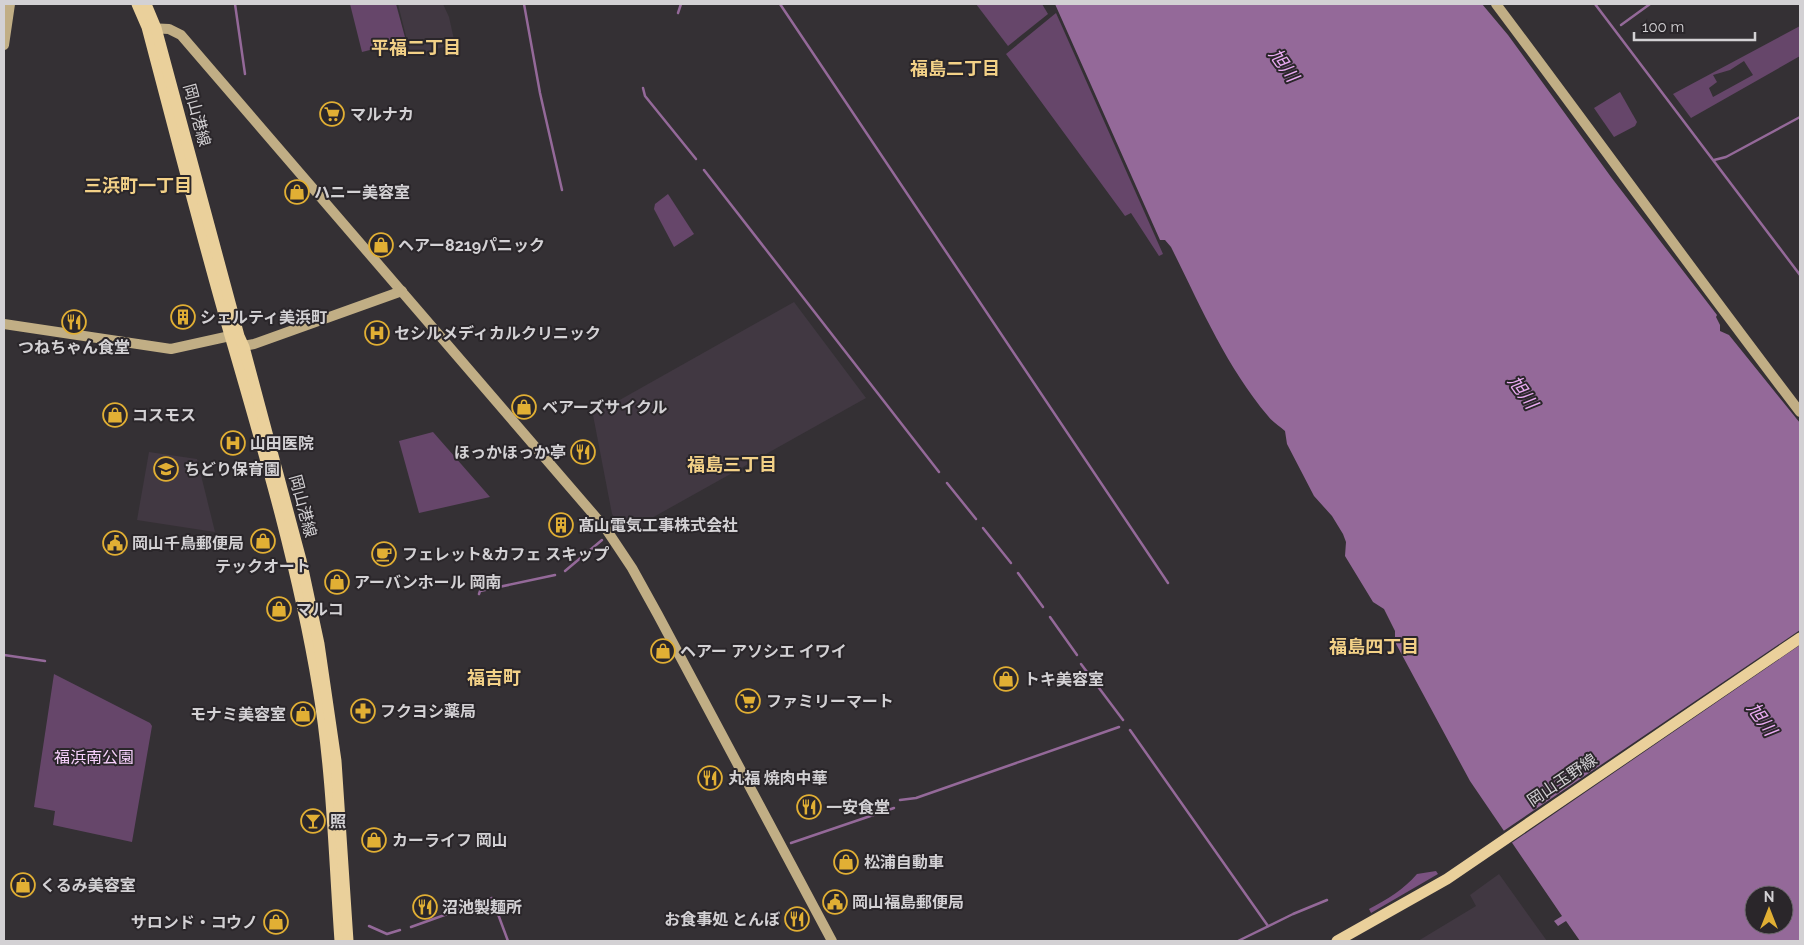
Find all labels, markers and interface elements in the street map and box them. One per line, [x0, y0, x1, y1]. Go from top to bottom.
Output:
scale bar [1634, 10, 1755, 42]
text: 100 m [1642, 18, 1684, 36]
district label: 平福二丁目 [371, 37, 461, 58]
water label: 旭川 [1265, 44, 1304, 87]
district label: 福島二丁目 [910, 58, 1000, 79]
street label: 岡山港線 [180, 82, 214, 148]
supermarket icon: マルナカ [319, 101, 345, 127]
place label: マルナカ [350, 105, 414, 124]
district label: 三浜町一丁目 [84, 175, 192, 196]
shop icon: ハニー美容室 [284, 179, 310, 205]
place label: ハニー美容室 [314, 183, 410, 202]
shop icon: ヘアー8219パニック [368, 232, 394, 258]
place label: ヘアー8219パニック [398, 236, 545, 255]
building icon: シェルティ美浜町 [170, 304, 196, 330]
place label: シェルティ美浜町 [200, 308, 327, 327]
restaurant icon: つねちゃん食堂 [61, 309, 87, 335]
hospital icon: セシルメディカルクリニック [364, 320, 390, 346]
place label: セシルメディカルクリニック [394, 324, 601, 343]
place label: つねちゃん食堂 [18, 338, 130, 357]
water label: 旭川 [1504, 371, 1543, 414]
shop icon: ベアーズサイクル [511, 394, 537, 420]
place label: ベアーズサイクル [542, 398, 667, 417]
shop icon: コスモス [102, 402, 128, 428]
place label: コスモス [132, 406, 196, 425]
hospital icon: 山田医院 [220, 430, 246, 456]
place label: 山田医院 [250, 434, 314, 453]
restaurant icon: ほっかほっか亭 [570, 439, 596, 465]
place label: ほっかほっか亭 [454, 443, 566, 462]
district label: 福島三丁目 [687, 454, 777, 475]
school or university icon: ちどり保育園 [153, 456, 179, 482]
place label: ちどり保育園 [184, 460, 280, 479]
street label: 岡山港線 [286, 473, 320, 539]
building icon: 髙山電気工事株式会社 [548, 512, 574, 538]
place label: 髙山電気工事株式会社 [578, 516, 738, 535]
shop icon: テックオート [250, 528, 276, 554]
public building icon: 岡山千鳥郵便局 [102, 530, 128, 556]
place label: 岡山千鳥郵便局 [132, 534, 244, 553]
cafe icon: フェレット&カフェ スキップ [371, 541, 397, 567]
place label: フェレット&カフェ スキップ [402, 545, 609, 564]
place label: テックオート [215, 557, 311, 576]
shop icon: アーバンホール 岡南 [324, 569, 350, 595]
place label: アーバンホール 岡南 [354, 573, 502, 592]
shop icon: マルコ [266, 596, 292, 622]
place label: マルコ [296, 600, 344, 619]
district label: 福島四丁目 [1329, 636, 1419, 657]
shop icon: ヘアー アソシエ イワイ [650, 638, 676, 664]
place label: ヘアー アソシエ イワイ [680, 642, 847, 661]
shop icon: トキ美容室 [993, 666, 1019, 692]
district label: 福吉町 [467, 667, 521, 688]
place label: トキ美容室 [1024, 670, 1104, 689]
supermarket icon: ファミリーマート [735, 688, 761, 714]
place label: ファミリーマート [766, 692, 894, 711]
pharmacy icon: フクヨシ薬局 [350, 698, 376, 724]
water label: 旭川 [1743, 698, 1782, 741]
shop icon: モナミ美容室 [290, 701, 316, 727]
place label: フクヨシ薬局 [380, 702, 476, 721]
place label: モナミ美容室 [190, 705, 286, 724]
park label: 福浜南公園 [54, 748, 134, 767]
street label: 岡山玉野線 [1524, 750, 1600, 810]
restaurant icon: 丸福 焼肉中華 [697, 765, 723, 791]
place label: 丸福 焼肉中華 [728, 769, 828, 788]
restaurant icon: 一安食堂 [796, 794, 822, 820]
place label: 一安食堂 [826, 798, 890, 817]
bar icon: 照 [300, 808, 326, 834]
place label: 照 [330, 812, 346, 831]
shop icon: カーライフ 岡山 [361, 827, 387, 853]
place label: カーライフ 岡山 [392, 831, 508, 850]
shop icon: 松浦自動車 [833, 849, 859, 875]
place label: 松浦自動車 [864, 853, 944, 872]
shop icon: くるみ美容室 [10, 872, 36, 898]
place label: くるみ美容室 [40, 876, 136, 895]
north arrow [1744, 885, 1794, 935]
public building icon: 岡山福島郵便局 [822, 889, 848, 915]
text: N [1764, 889, 1774, 905]
place label: 岡山福島郵便局 [852, 893, 964, 912]
restaurant icon: 沼池製麺所 [412, 894, 438, 920]
place label: 沼池製麺所 [442, 898, 522, 917]
restaurant icon: お食事処 とんぼ [784, 906, 810, 932]
shop icon: サロンド・コウノ [263, 909, 289, 935]
place label: お食事処 とんぼ [664, 910, 780, 929]
place label: サロンド・コウノ [131, 913, 258, 932]

